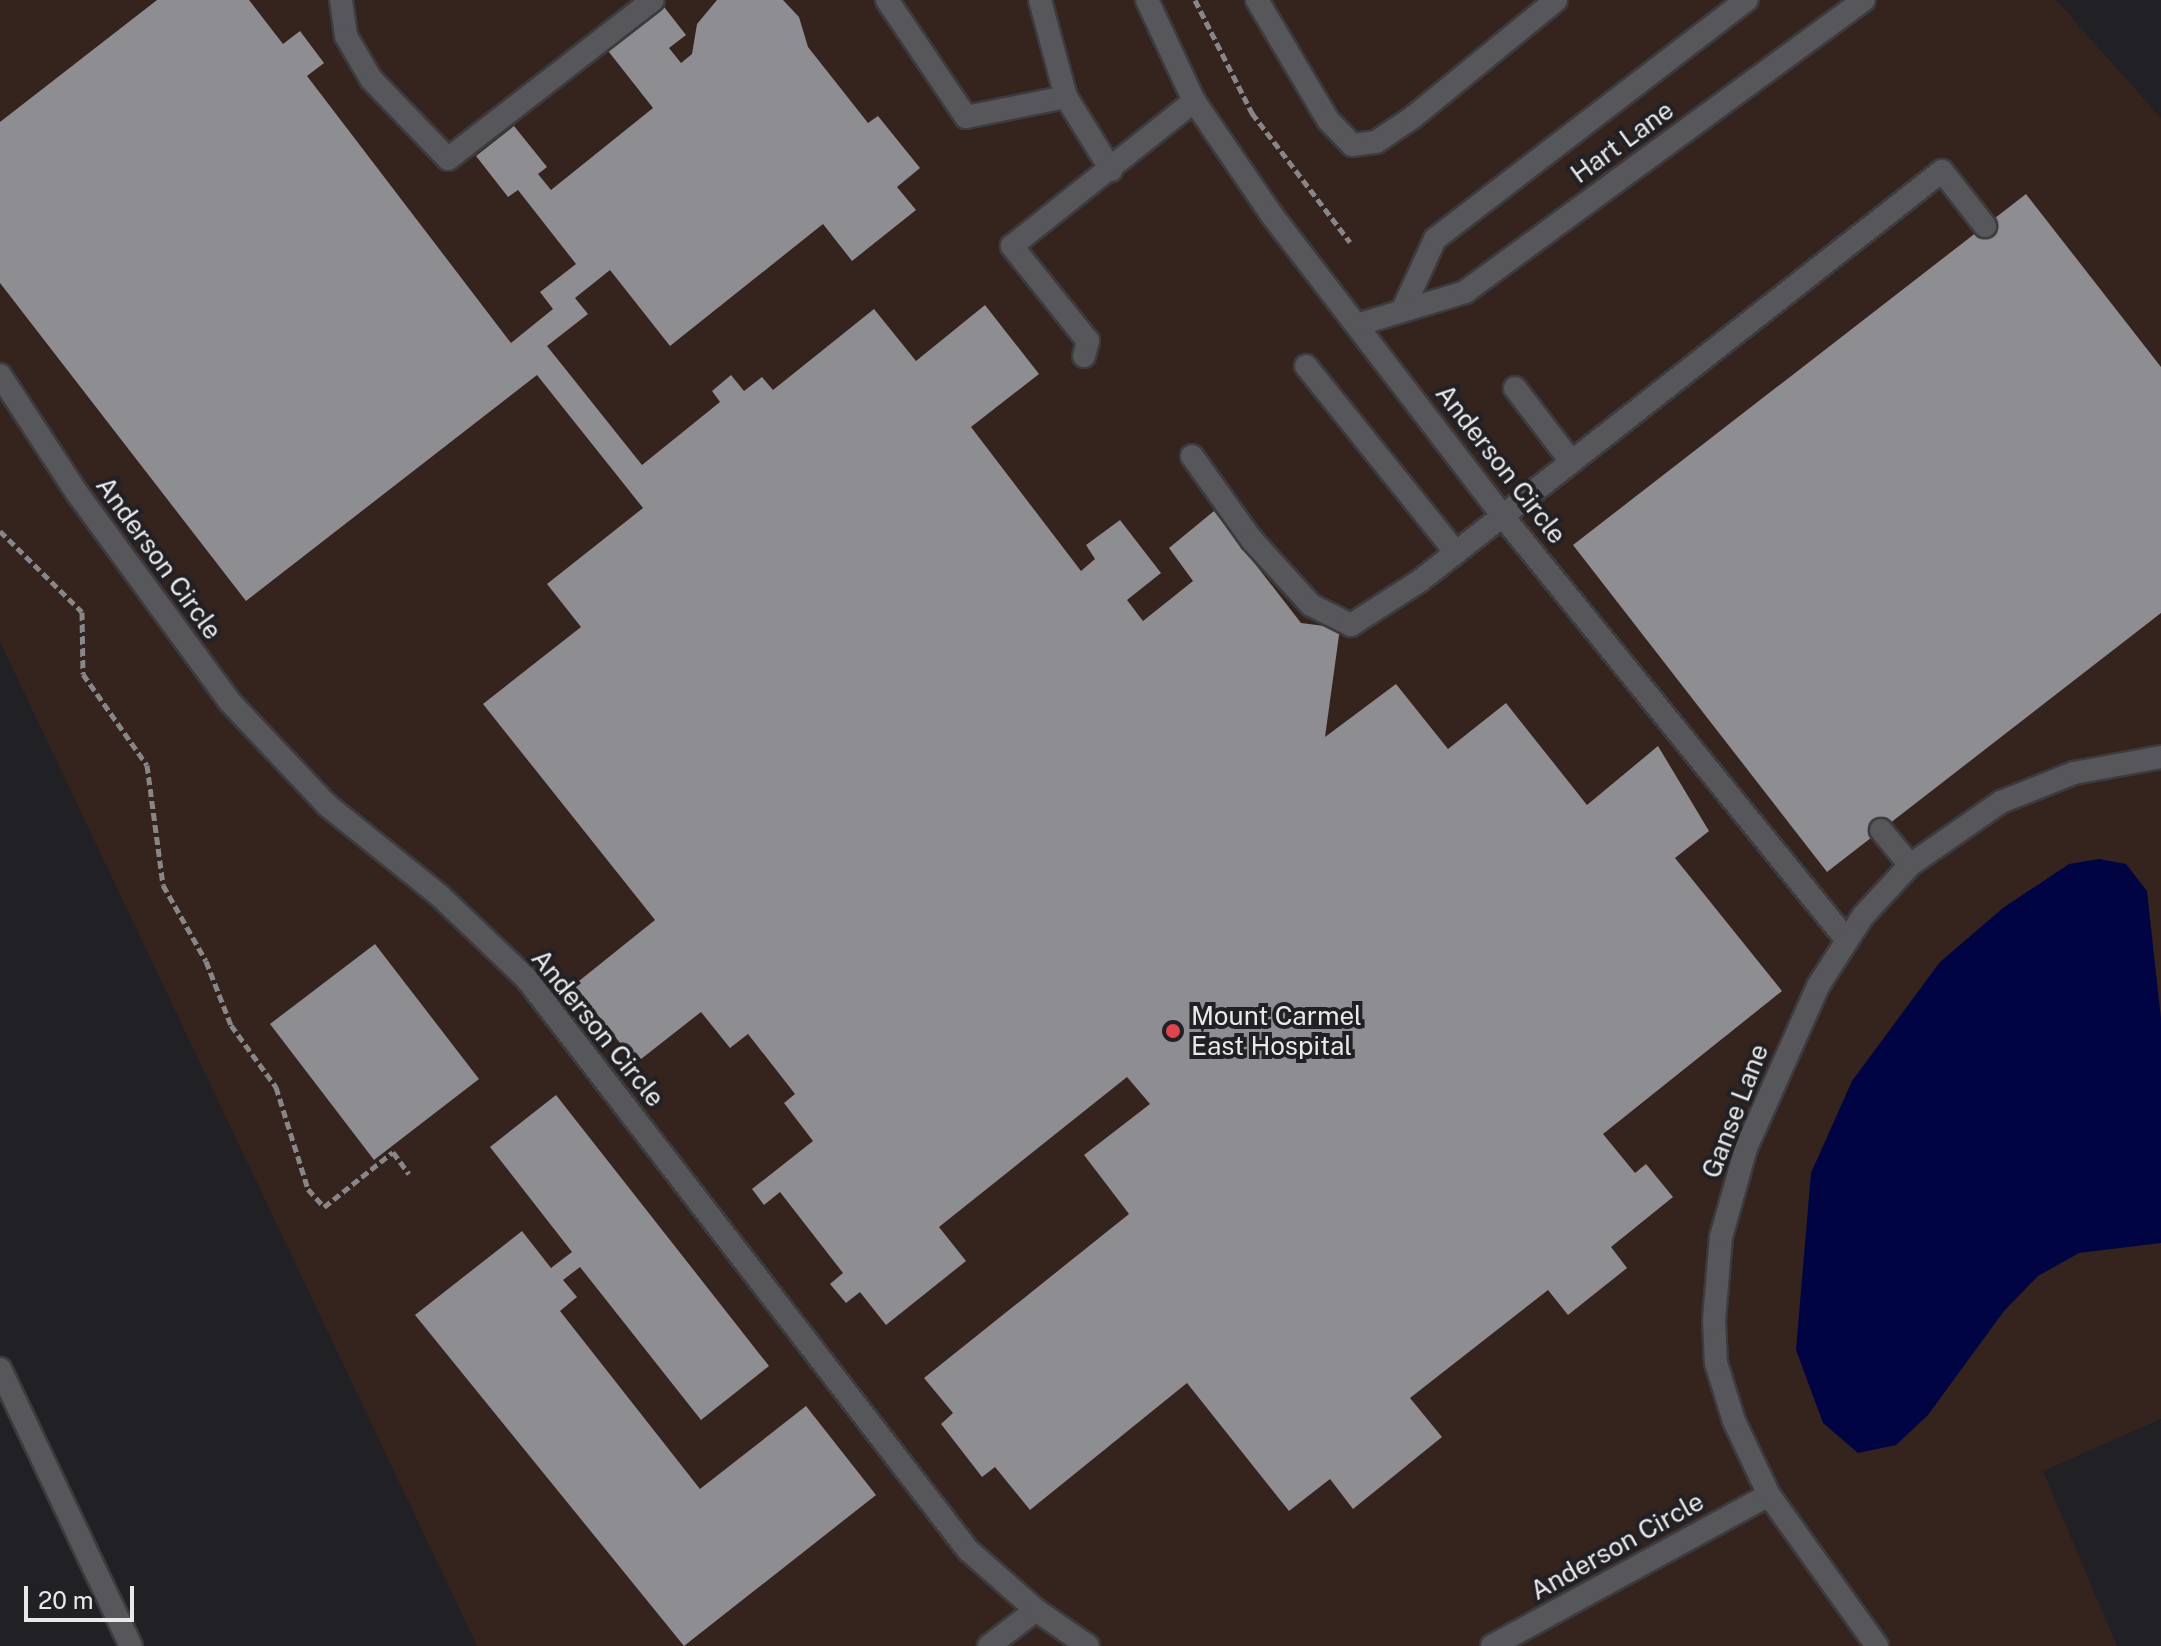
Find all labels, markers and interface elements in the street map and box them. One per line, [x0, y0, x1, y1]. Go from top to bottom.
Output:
street label: Hart Lane [1565, 94, 1679, 190]
street label: Anderson Circle [1429, 378, 1573, 550]
street label: Anderson Circle [90, 471, 228, 645]
street label: Anderson Circle [525, 943, 671, 1113]
place label: Mount Carmel East Hospital [1191, 1000, 1362, 1062]
marker: Mount Carmel East Hospital [1162, 1020, 1184, 1042]
street label: Ganse Lane [1695, 1039, 1775, 1183]
street label: Anderson Circle [1525, 1485, 1709, 1607]
scale bar [28, 1570, 138, 1620]
text: 20 m [38, 1586, 94, 1614]

